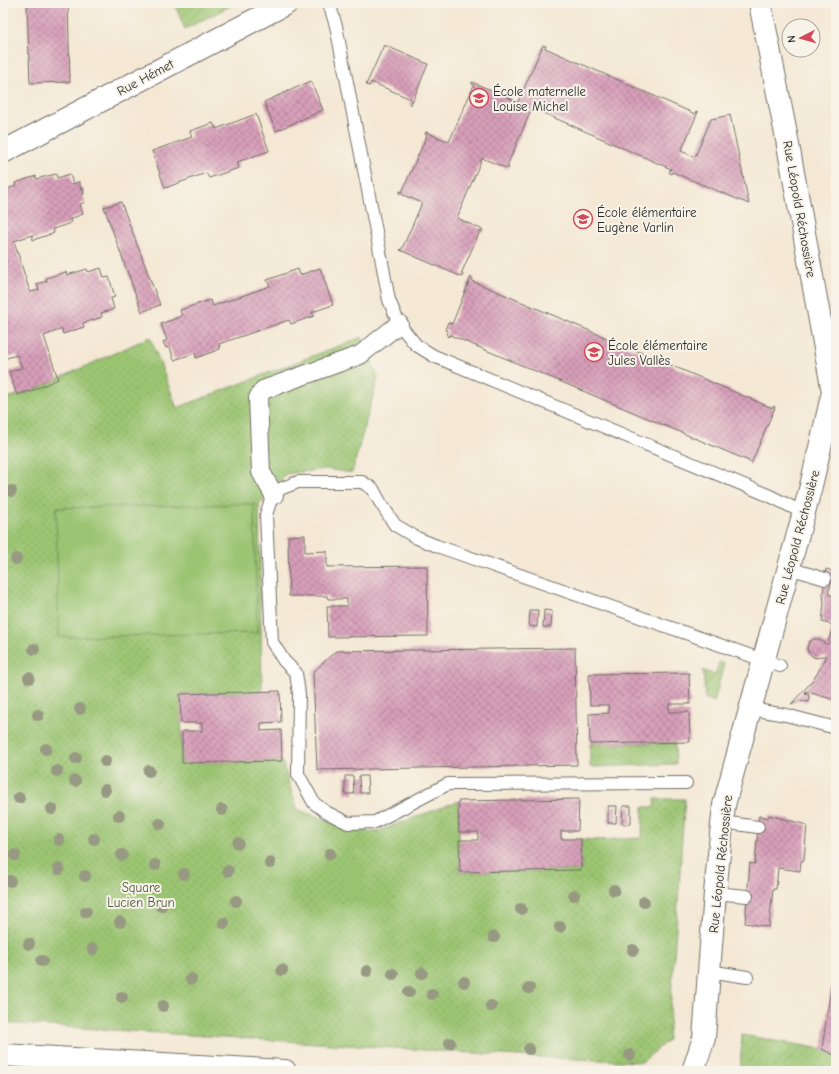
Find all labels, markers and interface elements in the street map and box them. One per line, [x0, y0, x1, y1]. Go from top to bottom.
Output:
north arrow [781, 18, 821, 58]
text: N [785, 35, 798, 43]
street label: Rue Hémet [114, 56, 177, 99]
place label: École maternelle Louise Michel [493, 83, 587, 114]
school or university icon: École maternelle Louise Michel [468, 87, 490, 109]
street label: Rue Léopold Réchossière [780, 140, 819, 279]
place label: École élémentaire Eugène Varlin [597, 204, 697, 235]
school or university icon: École élémentaire Eugène Varlin [572, 208, 594, 230]
place label: École élémentaire Jules Vallès [608, 337, 708, 368]
school or university icon: École élémentaire Jules Vallès [583, 341, 605, 363]
street label: Rue Léopold Réchossière [772, 468, 823, 606]
street label: Rue Léopold Réchossière [706, 794, 735, 934]
park label: Square Lucien Brun [107, 880, 175, 910]

